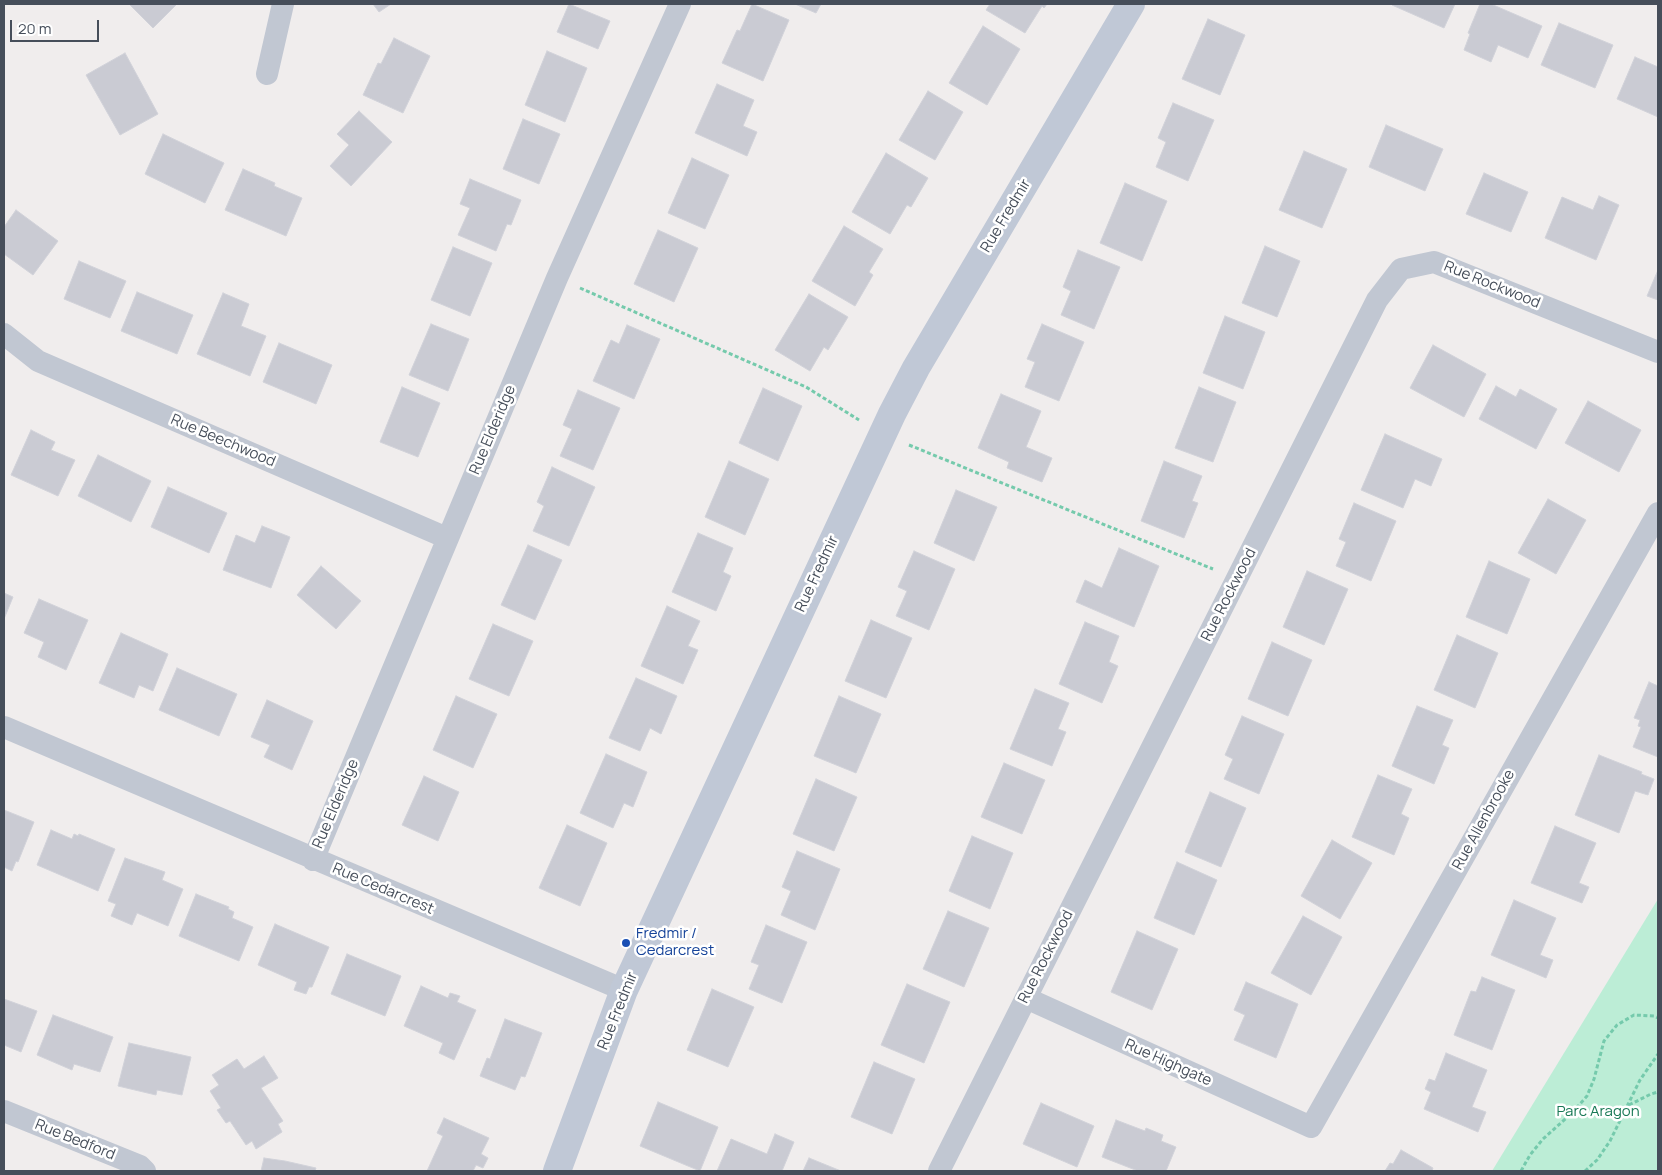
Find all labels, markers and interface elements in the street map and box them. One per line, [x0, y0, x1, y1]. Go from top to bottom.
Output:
scale bar [12, 10, 101, 42]
text: 20 m [18, 18, 51, 39]
street label: Rue Fredmir [977, 176, 1035, 256]
street label: Rue Rockwood [1441, 258, 1543, 312]
street label: Rue Elderidge [466, 383, 520, 477]
street label: Rue Beechwood [168, 411, 278, 471]
street label: Rue Fredmir [791, 533, 843, 615]
street label: Rue Rockwood [1198, 545, 1260, 645]
street label: Rue Elderidge [309, 757, 363, 851]
street label: Rue Allenbrooke [1449, 767, 1519, 873]
street label: Rue Cedarcrest [330, 860, 436, 918]
street label: Rue Rockwood [1015, 907, 1077, 1007]
place label: Fredmir / Cedarcrest [636, 925, 714, 960]
marker: Fredmir / Cedarcrest [620, 937, 632, 949]
street label: Rue Fredmir [594, 970, 642, 1052]
street label: Rue Highgate [1122, 1036, 1214, 1090]
park label: Parc Aragon [1556, 1103, 1640, 1121]
street label: Rue Bedford [32, 1116, 118, 1164]

